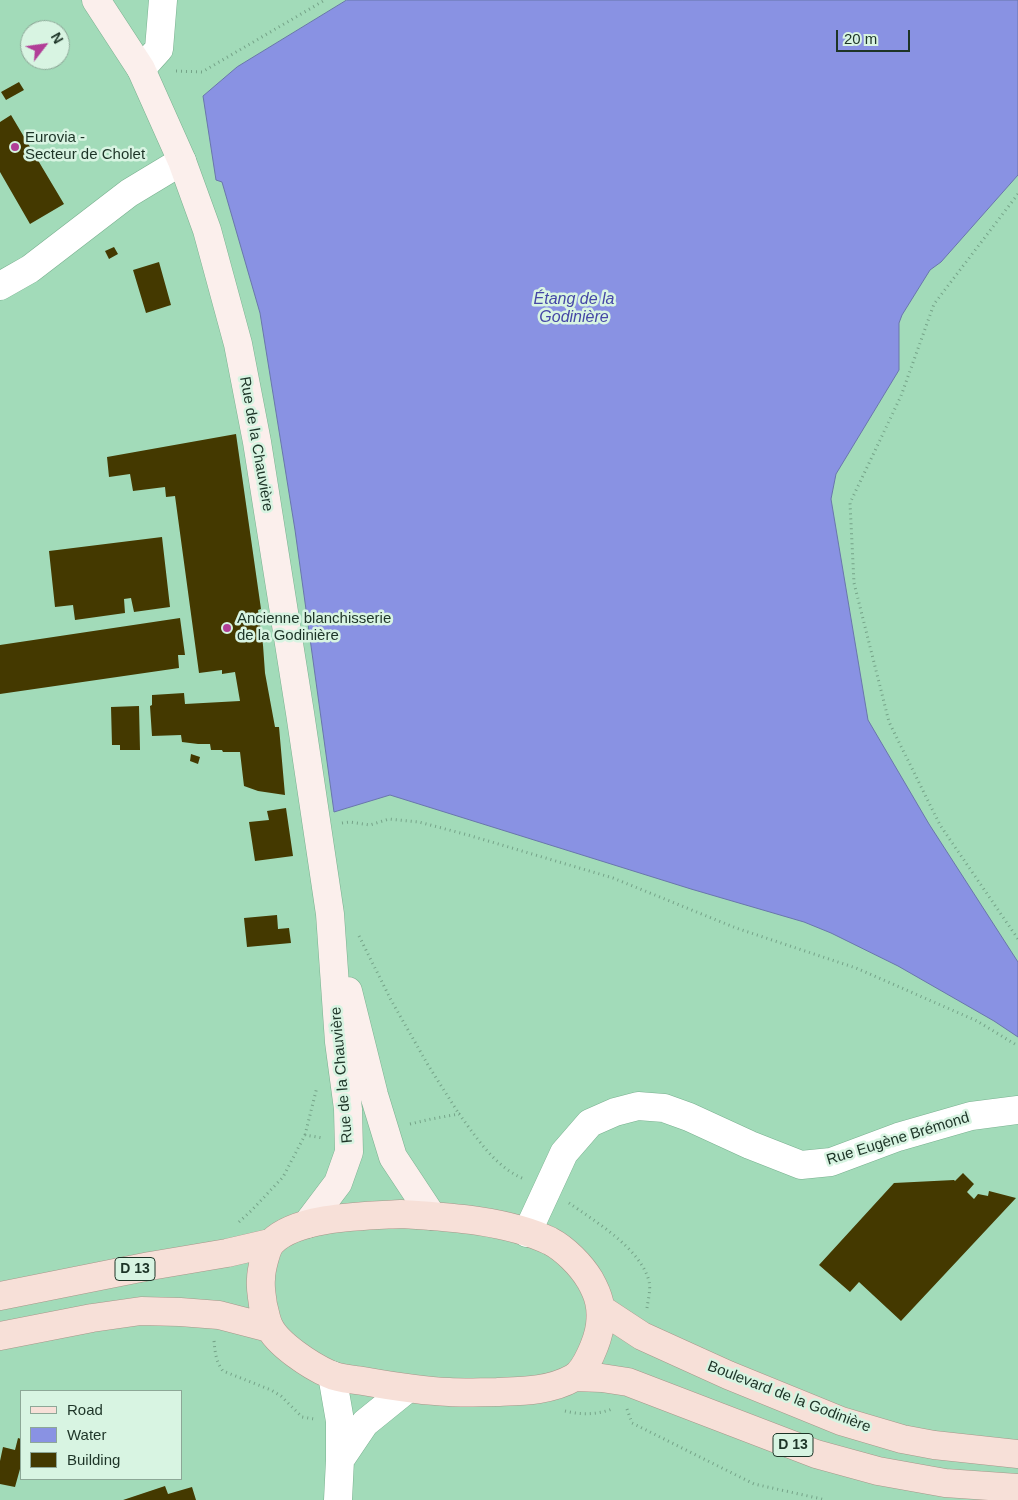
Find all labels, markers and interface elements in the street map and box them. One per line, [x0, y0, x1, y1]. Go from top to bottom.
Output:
north arrow [20, 20, 70, 70]
scale bar [838, 20, 912, 52]
text: N [48, 30, 67, 46]
text: 20 m [844, 30, 877, 47]
place label: Eurovia - Secteur de Cholet [25, 129, 145, 164]
marker: Eurovia - Secteur de Cholet [9, 141, 21, 153]
water label: Étang de la Godinière [534, 290, 614, 328]
street label: Rue de la Chauvière [235, 375, 277, 513]
place label: Ancienne blanchisserie de la Godinière [237, 610, 391, 645]
marker: Ancienne blanchisserie de la Godinière [221, 622, 233, 634]
street label: Rue de la Chauvière [327, 1006, 357, 1144]
street label: Rue Eugène Brémond [824, 1109, 972, 1169]
road number: D 13 [115, 1258, 155, 1280]
street label: Boulevard de la Godinière [705, 1358, 873, 1436]
legend [20, 1390, 182, 1480]
text: Road [67, 1401, 103, 1418]
text: Water [67, 1426, 106, 1443]
road number: D 13 [773, 1434, 813, 1456]
text: Building [67, 1451, 120, 1468]

